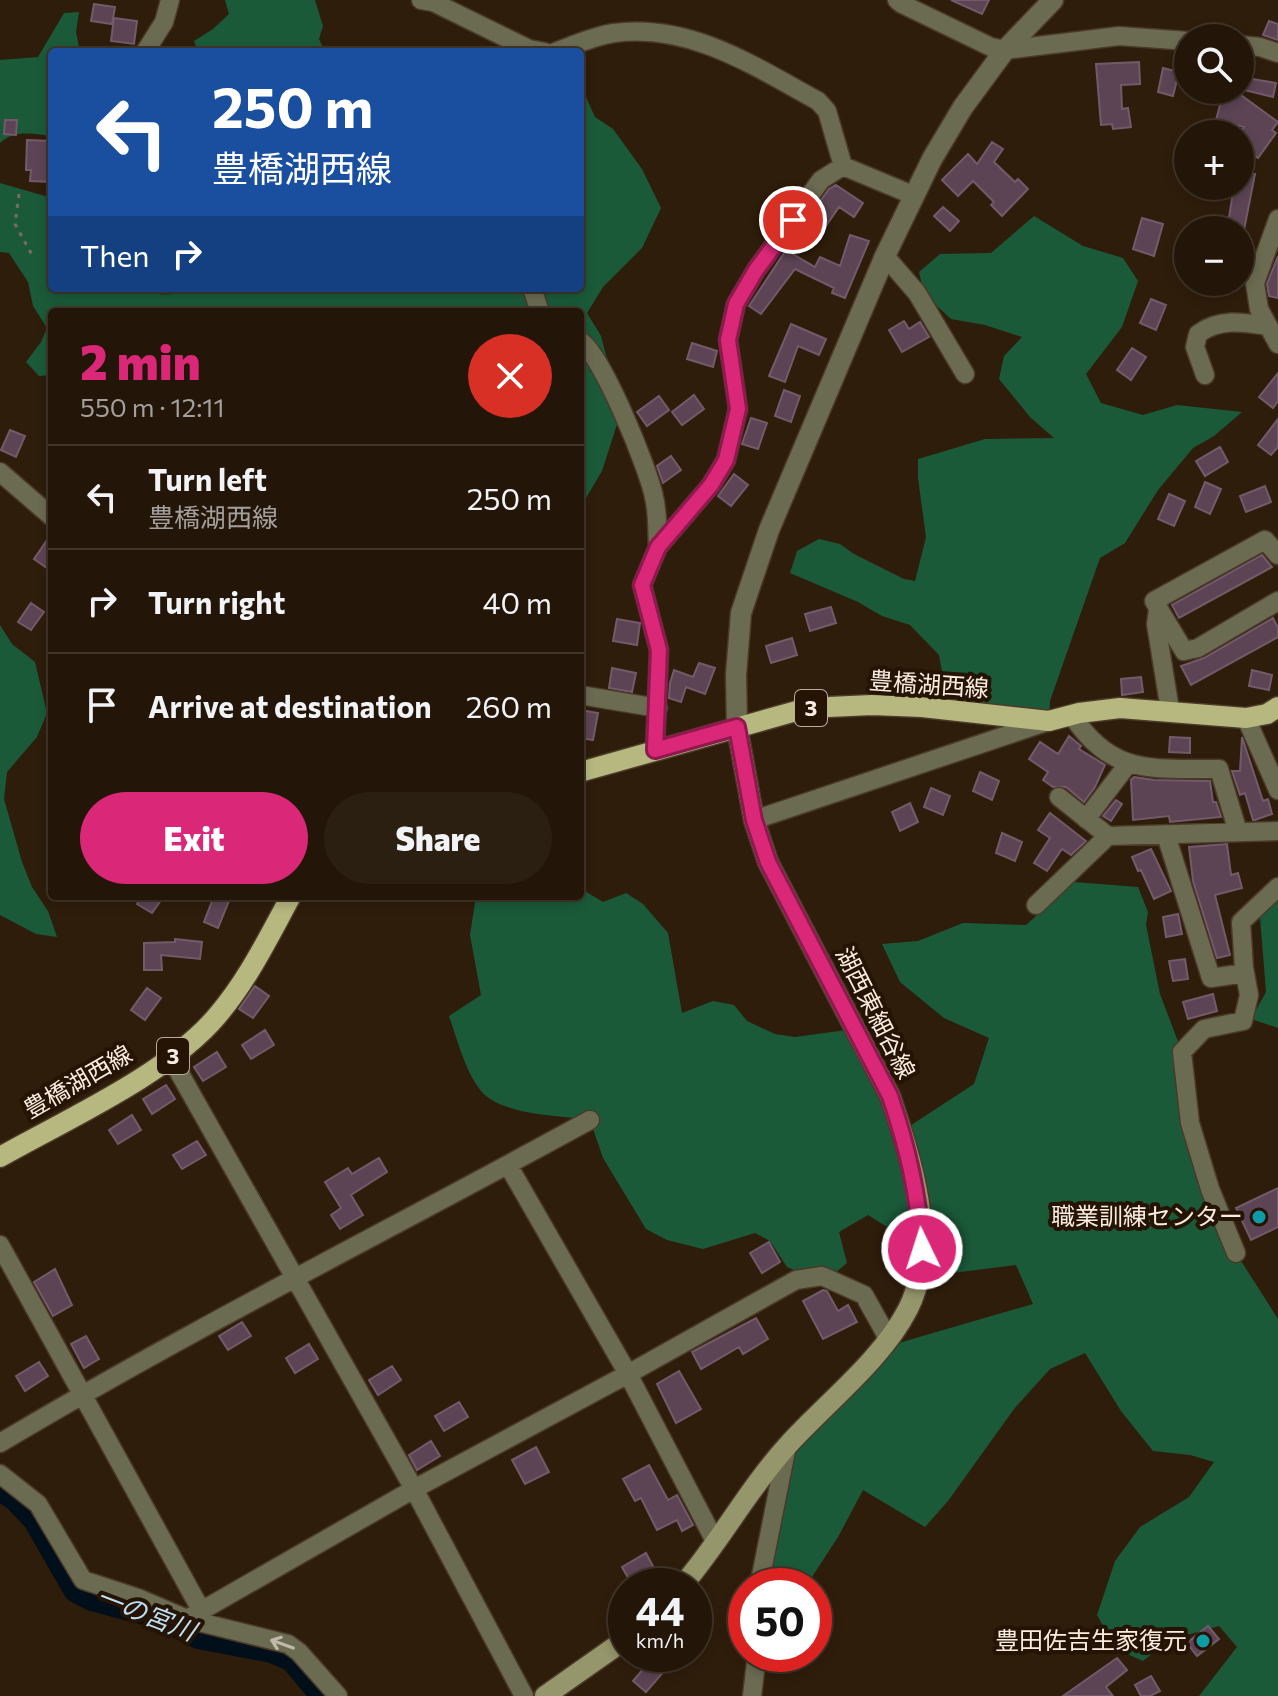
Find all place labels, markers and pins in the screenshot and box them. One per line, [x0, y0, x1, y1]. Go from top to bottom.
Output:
pin [759, 186, 827, 254]
place label: 職業訓練センター [1051, 1201, 1243, 1230]
marker: 職業訓練センター [1250, 1208, 1268, 1226]
place label: 豊田佐吉生家復元 [995, 1625, 1187, 1654]
marker: 豊田佐吉生家復元 [1194, 1632, 1212, 1650]

